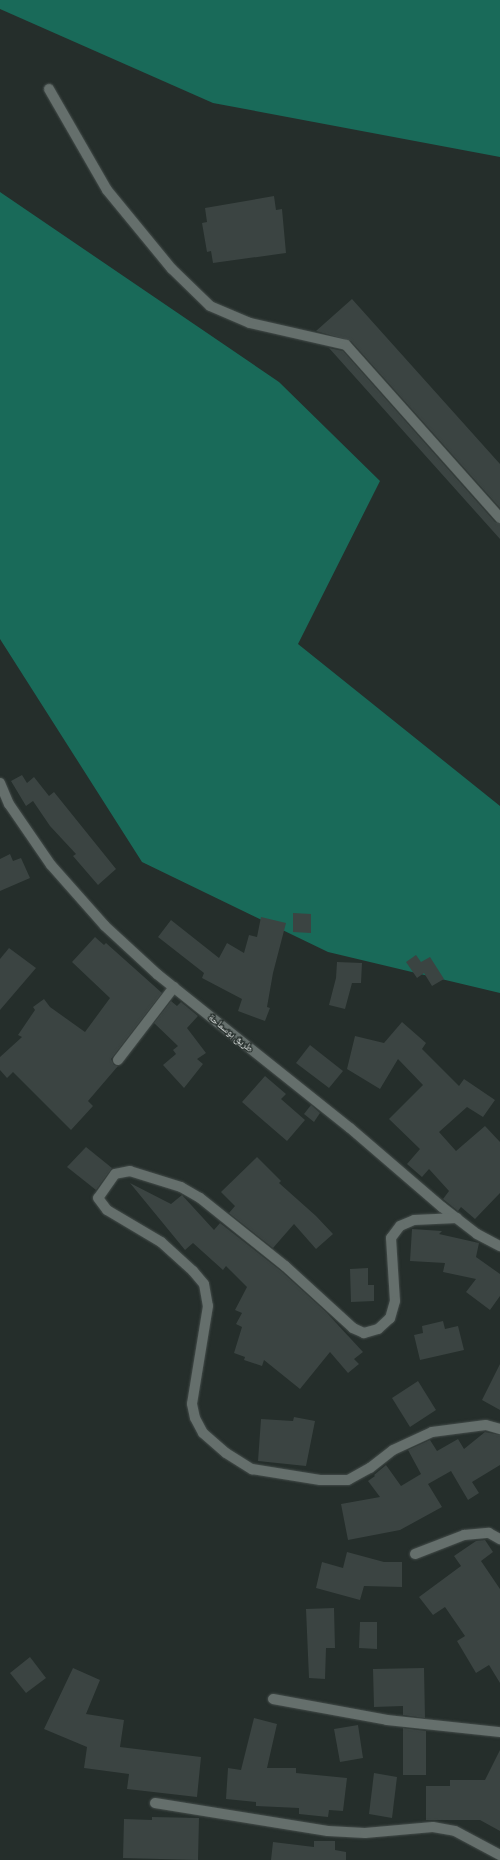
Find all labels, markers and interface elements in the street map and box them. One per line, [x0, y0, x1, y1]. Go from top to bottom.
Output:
street label: طريق بوسماحة [206, 1011, 256, 1055]

